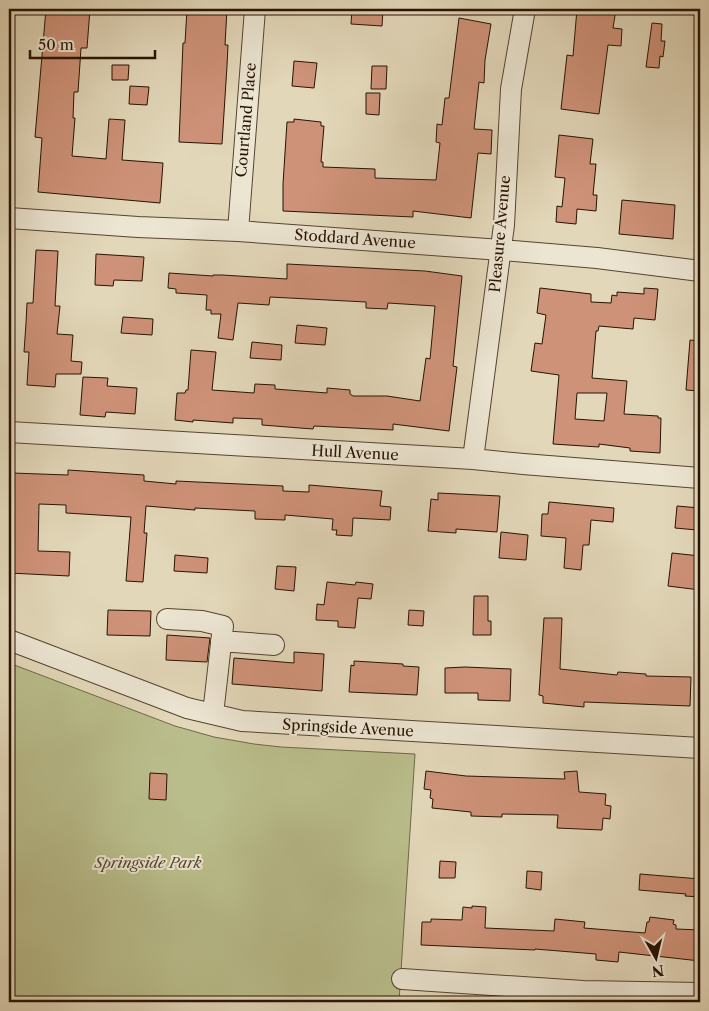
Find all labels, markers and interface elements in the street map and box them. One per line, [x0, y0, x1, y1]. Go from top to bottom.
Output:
scale bar [30, 28, 155, 60]
text: 50 m [38, 35, 74, 54]
street label: Courtland Place [231, 62, 260, 178]
street label: Pleasure Avenue [485, 175, 514, 293]
street label: Stoddard Avenue [294, 225, 416, 252]
street label: Hull Avenue [311, 441, 399, 464]
street label: Springside Avenue [282, 715, 414, 740]
park label: Springside Park [93, 853, 202, 872]
north arrow [632, 934, 682, 984]
text: N [651, 961, 665, 981]

